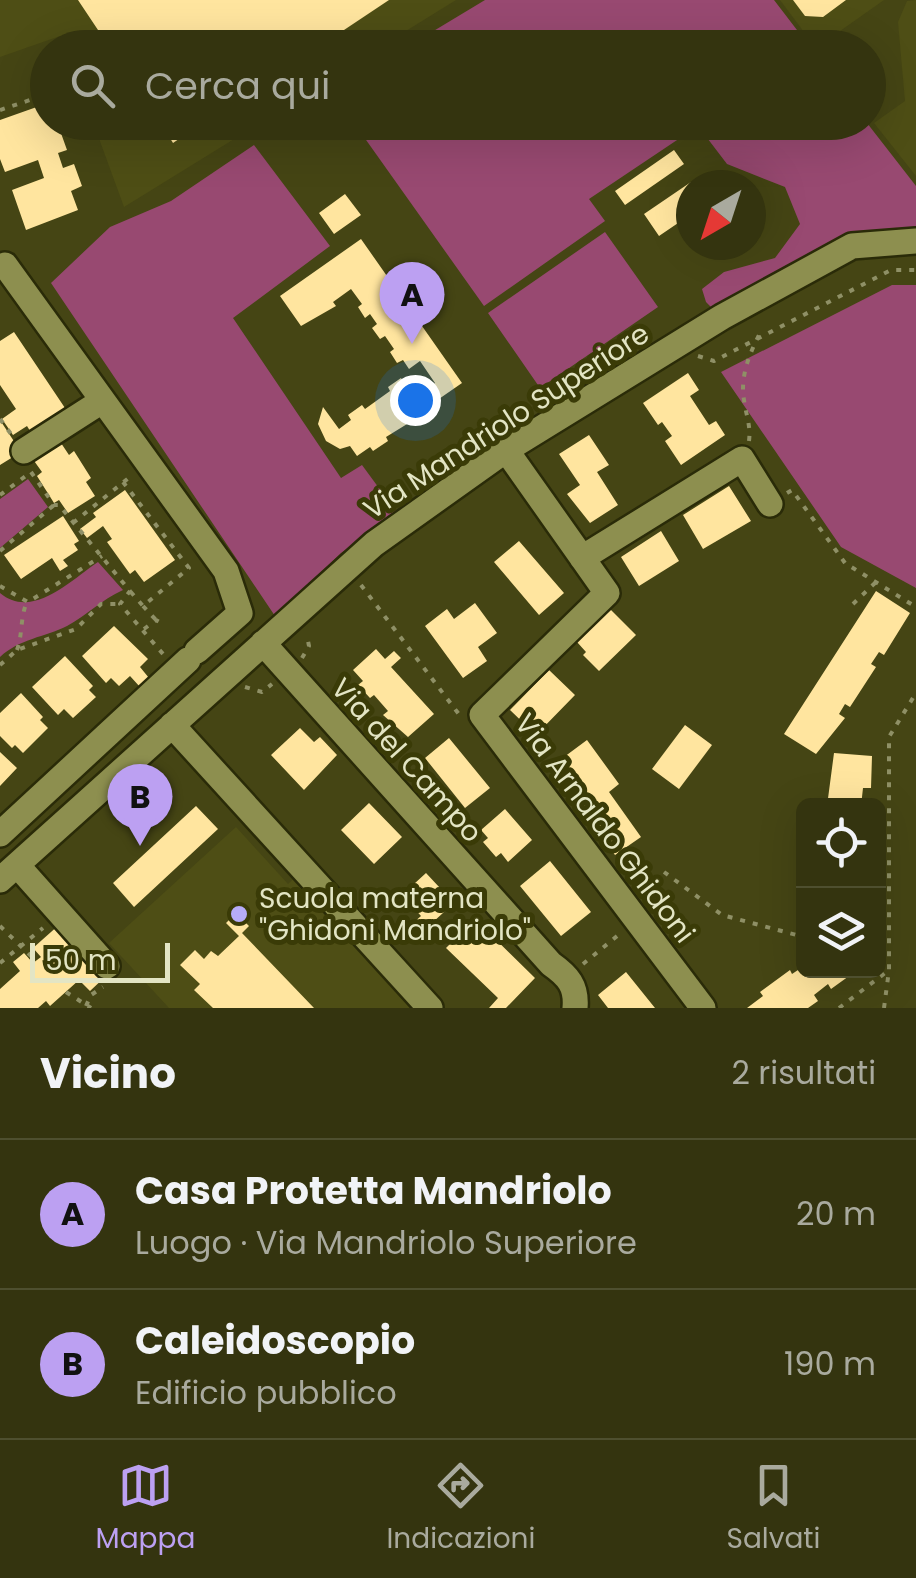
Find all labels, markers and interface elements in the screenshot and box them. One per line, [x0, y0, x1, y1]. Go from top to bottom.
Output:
search box [30, 30, 886, 140]
icon: search [65, 58, 120, 113]
text: Cerca qui [145, 59, 330, 112]
north arrow [676, 170, 766, 260]
pin: A [380, 262, 444, 344]
street label: Via Mandriolo Superiore [356, 314, 657, 529]
your location [390, 375, 441, 426]
street label: Via del Campo [322, 670, 491, 851]
street label: Via Arnaldo Ghidoni [505, 706, 704, 951]
pin: B [108, 764, 172, 846]
map controls [796, 798, 886, 978]
button: locate [796, 798, 886, 888]
place label: Scuola materna "Ghidoni Mandriolo" [259, 879, 531, 950]
button: layers [796, 888, 886, 978]
marker: Scuola materna "Ghidoni Mandriolo" [228, 903, 250, 925]
scale bar [30, 938, 170, 983]
text: 50 m [45, 941, 116, 980]
text: Vicino [40, 1044, 176, 1103]
text: 2 risultati [731, 1050, 876, 1095]
text: Casa Protetta Mandriolo [135, 1164, 612, 1217]
text: A [61, 1191, 84, 1236]
text: 20 m [796, 1191, 876, 1236]
text: Luogo · Via Mandriolo Superiore [135, 1220, 637, 1265]
text: Caleidoscopio [135, 1314, 415, 1367]
text: B [62, 1341, 83, 1386]
text: 190 m [784, 1341, 876, 1386]
text: Edificio pubblico [135, 1370, 397, 1415]
tab: Mappa [96, 1458, 195, 1560]
tab: Indicazioni [386, 1458, 535, 1560]
tab: Salvati [726, 1458, 820, 1560]

